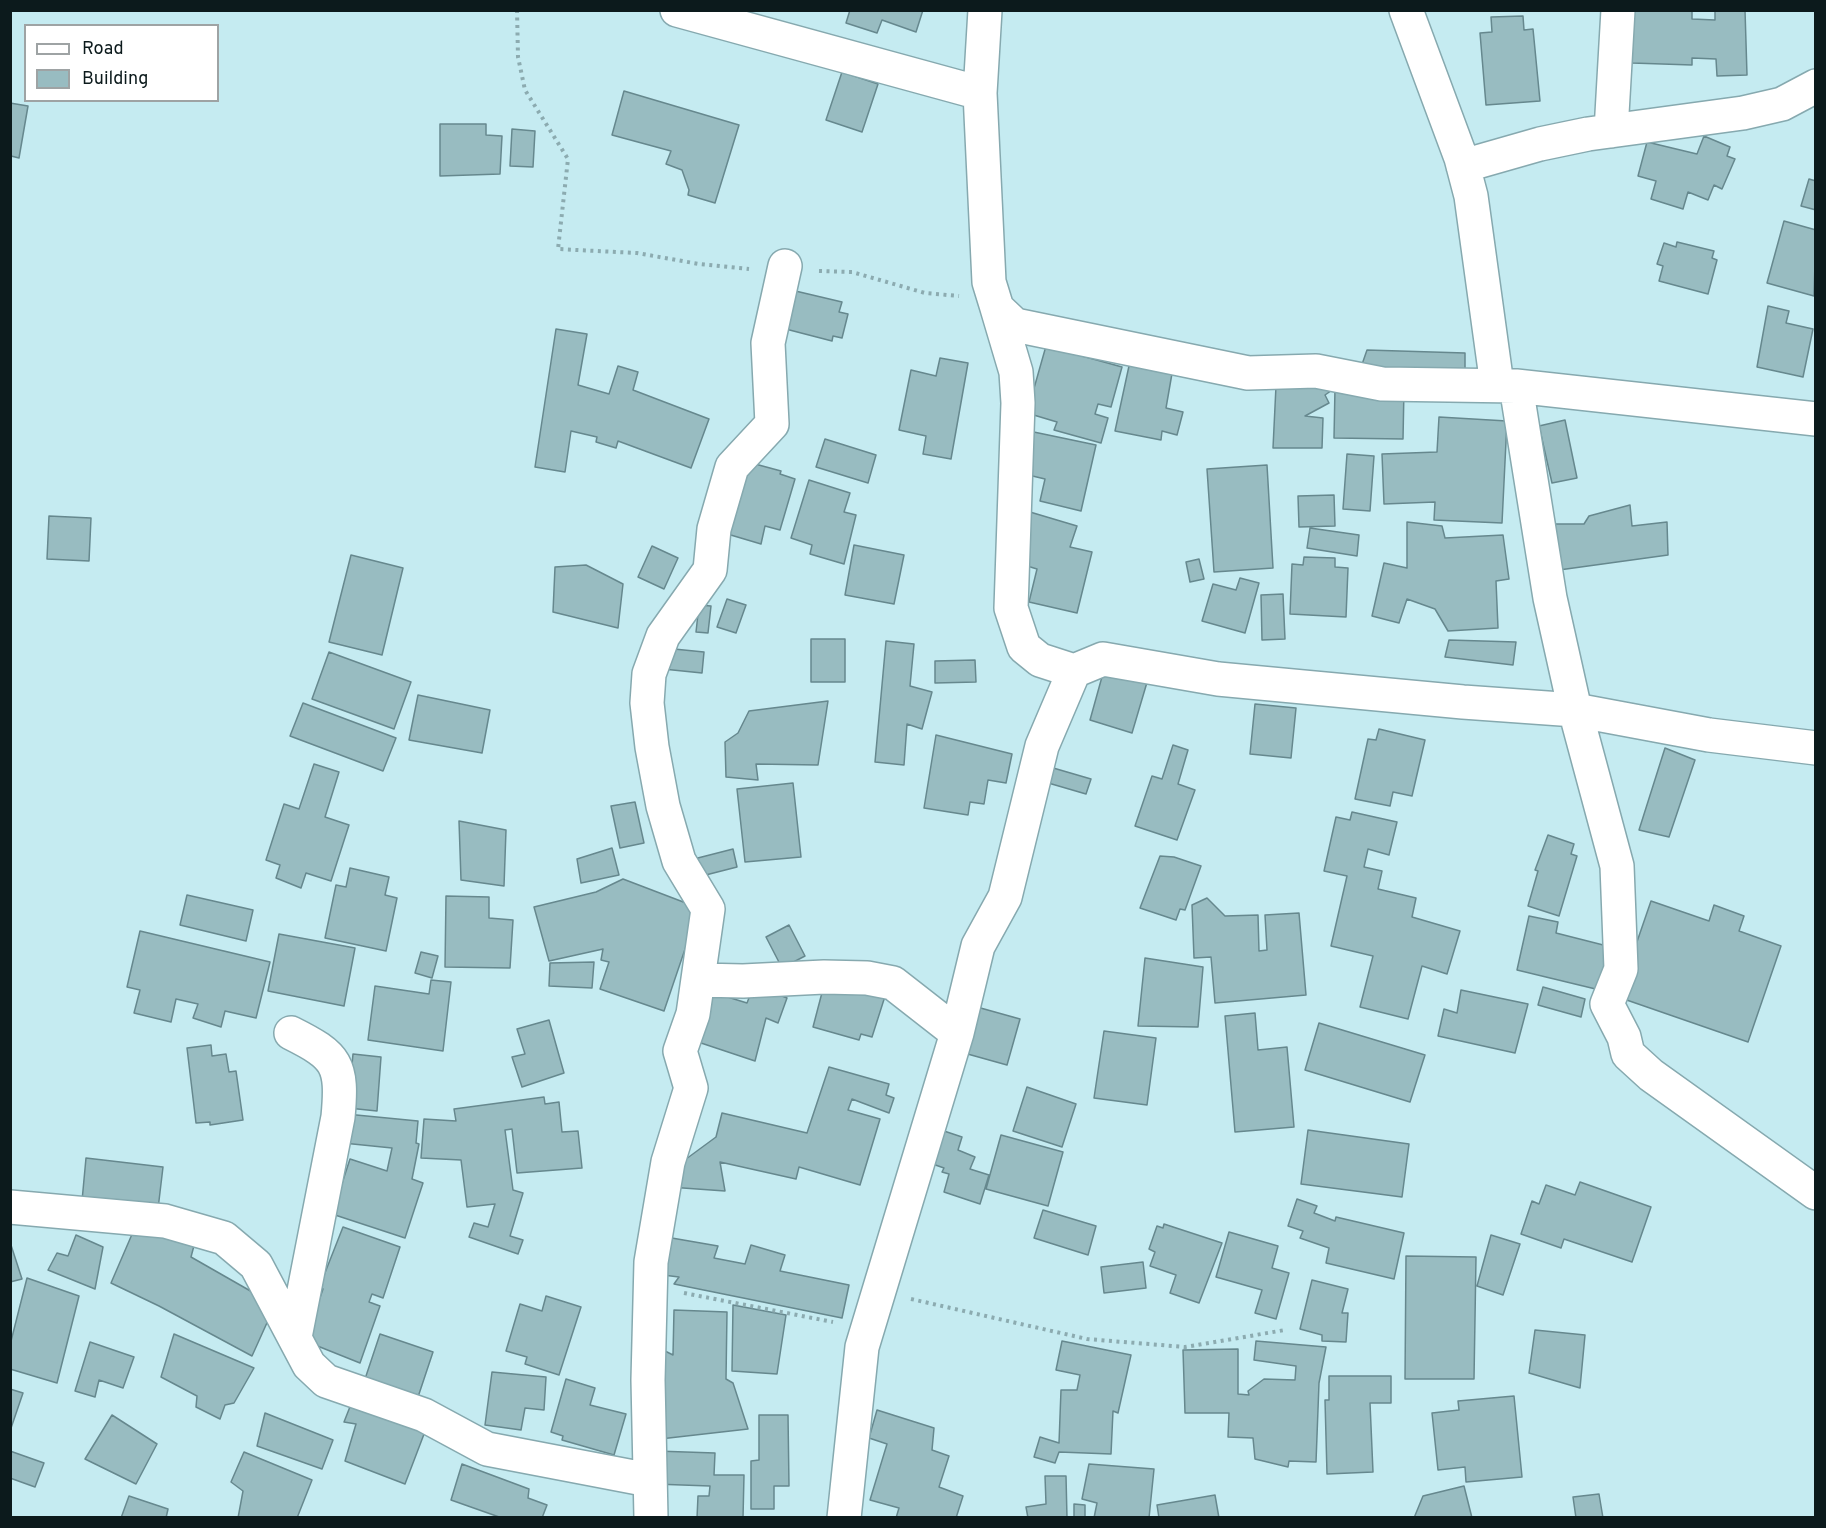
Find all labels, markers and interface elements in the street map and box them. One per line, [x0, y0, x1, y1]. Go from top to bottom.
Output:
legend [24, 24, 219, 102]
text: Road [82, 38, 124, 61]
text: Building [82, 68, 148, 91]

